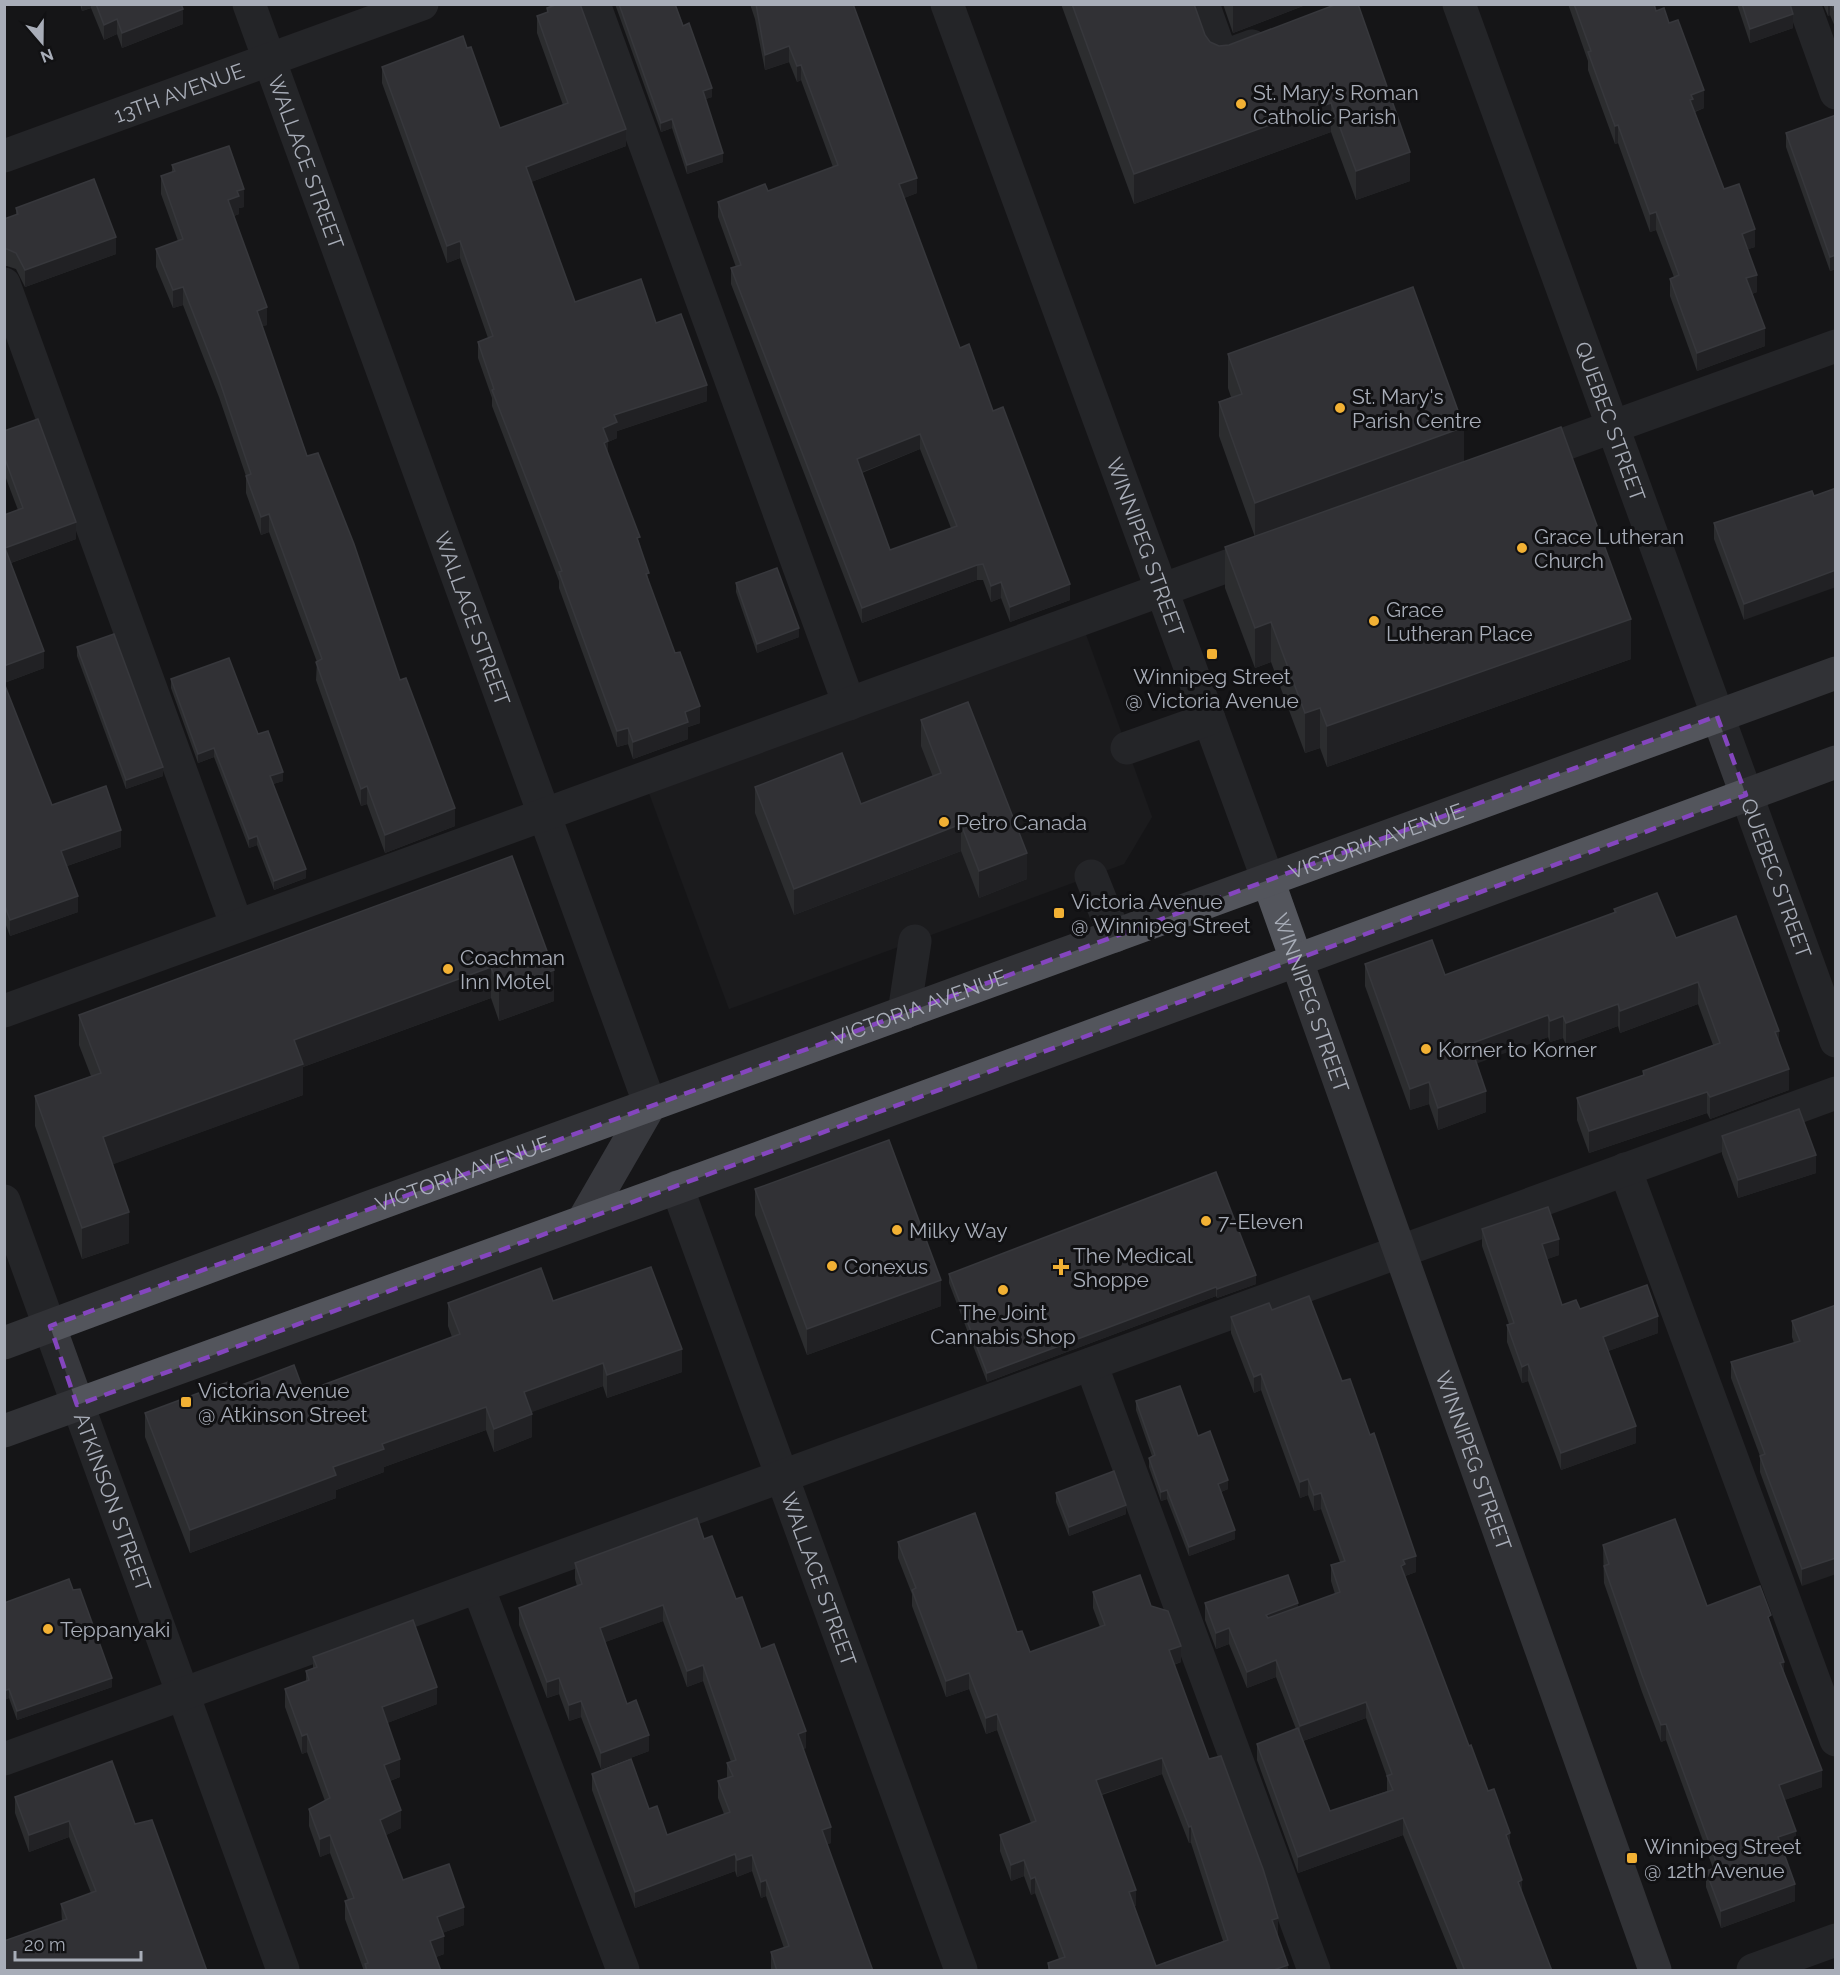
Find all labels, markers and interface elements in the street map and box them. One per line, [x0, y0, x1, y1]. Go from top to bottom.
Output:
north arrow [12, 12, 72, 72]
text: N [38, 45, 56, 67]
street label: 13TH AVENUE [110, 57, 247, 128]
street label: WALLACE STREET [263, 71, 350, 252]
place label: St. Mary's Roman Catholic Parish [1253, 80, 1419, 129]
marker: St. Mary's Roman Catholic Parish [1234, 97, 1248, 111]
street label: QUEBEC STREET [1570, 338, 1651, 505]
place label: St. Mary's Parish Centre [1352, 384, 1481, 433]
marker: St. Mary's Parish Centre [1333, 401, 1347, 415]
street label: WINNIPEG STREET [1102, 454, 1190, 640]
place label: Grace Lutheran Church [1534, 524, 1684, 573]
street label: WALLACE STREET [430, 528, 516, 709]
marker: Grace Lutheran Church [1515, 541, 1529, 555]
place label: Grace Lutheran Place [1386, 597, 1533, 646]
marker: Grace Lutheran Place [1367, 614, 1381, 628]
marker: Winnipeg Street @ Victoria Avenue [1205, 647, 1219, 661]
place label: Winnipeg Street @ Victoria Avenue [1125, 664, 1299, 713]
street label: QUEBEC STREET [1736, 795, 1817, 962]
street label: VICTORIA AVENUE [1285, 797, 1467, 884]
place label: Petro Canada [956, 810, 1087, 835]
marker: Petro Canada [937, 815, 951, 829]
place label: Victoria Avenue @ Winnipeg Street [1071, 889, 1251, 938]
marker: Victoria Avenue @ Winnipeg Street [1052, 906, 1066, 920]
street label: WINNIPEG STREET [1268, 910, 1355, 1096]
place label: Coachman Inn Motel [460, 945, 565, 994]
marker: Coachman Inn Motel [441, 962, 455, 976]
street label: VICTORIA AVENUE [828, 964, 1010, 1050]
place label: Korner to Korner [1438, 1037, 1598, 1062]
marker: Korner to Korner [1419, 1042, 1433, 1056]
street label: VICTORIA AVENUE [372, 1130, 553, 1216]
place label: 7-Eleven [1218, 1209, 1303, 1234]
marker: 7-Eleven [1199, 1214, 1213, 1228]
place label: Milky Way [909, 1218, 1008, 1243]
marker: Milky Way [890, 1223, 904, 1237]
place label: The Medical Shoppe [1073, 1243, 1193, 1292]
place label: Conexus [844, 1254, 928, 1279]
marker: Conexus [825, 1259, 839, 1273]
marker: The Medical Shoppe [1054, 1260, 1068, 1274]
marker: The Joint Cannabis Shop [996, 1283, 1010, 1297]
place label: The Joint Cannabis Shop [930, 1300, 1076, 1349]
street label: WINNIPEG STREET [1431, 1368, 1517, 1554]
place label: Victoria Avenue @ Atkinson Street [198, 1378, 367, 1427]
marker: Victoria Avenue @ Atkinson Street [179, 1395, 193, 1409]
street label: ATKINSON STREET [69, 1409, 157, 1595]
street label: WALLACE STREET [776, 1489, 862, 1670]
place label: Teppanyaki [60, 1617, 170, 1642]
marker: Teppanyaki [41, 1622, 55, 1636]
place label: Winnipeg Street @ 12th Avenue [1644, 1834, 1801, 1883]
marker: Winnipeg Street @ 12th Avenue [1625, 1851, 1639, 1865]
scale bar [15, 1924, 141, 1962]
text: 20 m [24, 1934, 66, 1955]

